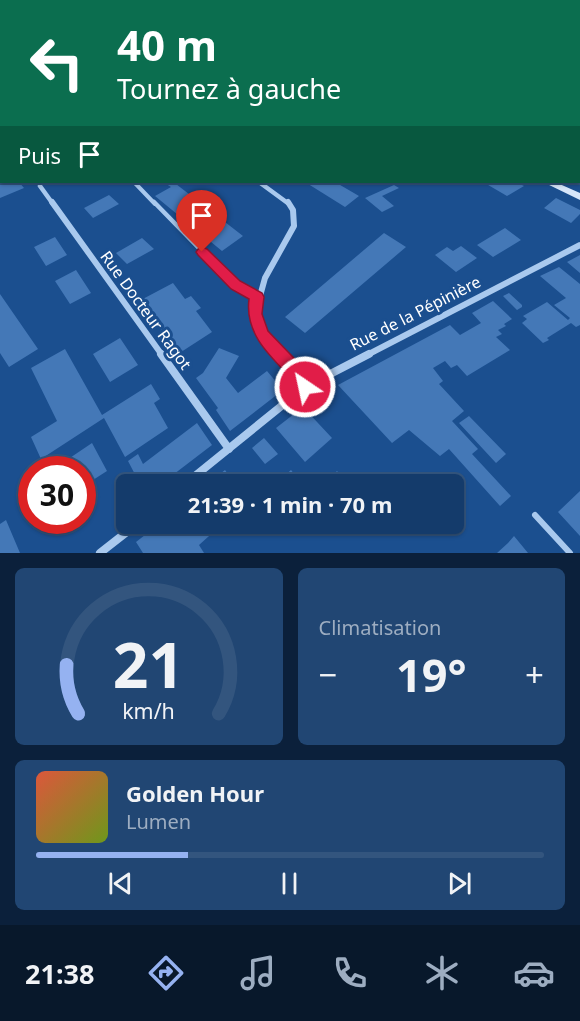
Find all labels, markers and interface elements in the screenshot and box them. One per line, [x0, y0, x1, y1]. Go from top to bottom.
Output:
text: 40 m [117, 16, 217, 73]
icon: left [18, 24, 96, 102]
text: Tournez à gauche [117, 70, 341, 107]
icon: arrive [73, 138, 106, 171]
text: Puis [18, 140, 61, 170]
pin [176, 190, 227, 252]
icon: arrive [185, 199, 218, 232]
street label: Rue Docteur Ragot [95, 246, 197, 374]
street label: Rue de la Pépinière [346, 270, 484, 356]
position arrow [273, 355, 337, 419]
speed limit sign: 30 [18, 456, 96, 534]
text: 21:39 · 1 min · 70 m [188, 489, 392, 519]
text: Climatisation [319, 614, 441, 641]
text: 21 [113, 621, 184, 706]
text: 19° [396, 644, 467, 705]
text: − [319, 652, 337, 697]
text: + [525, 652, 544, 697]
text: km/h [122, 696, 175, 725]
text: Golden Hour [126, 778, 264, 808]
text: Lumen [126, 808, 191, 835]
icon: previous [104, 867, 137, 900]
icon: pause [273, 867, 306, 900]
icon: next [443, 867, 476, 900]
icon: directions [145, 952, 187, 994]
icon: music [237, 952, 279, 994]
icon: phone [329, 952, 371, 994]
icon: climate [421, 952, 463, 994]
icon: car [513, 952, 555, 994]
text: 21:38 [25, 955, 94, 992]

